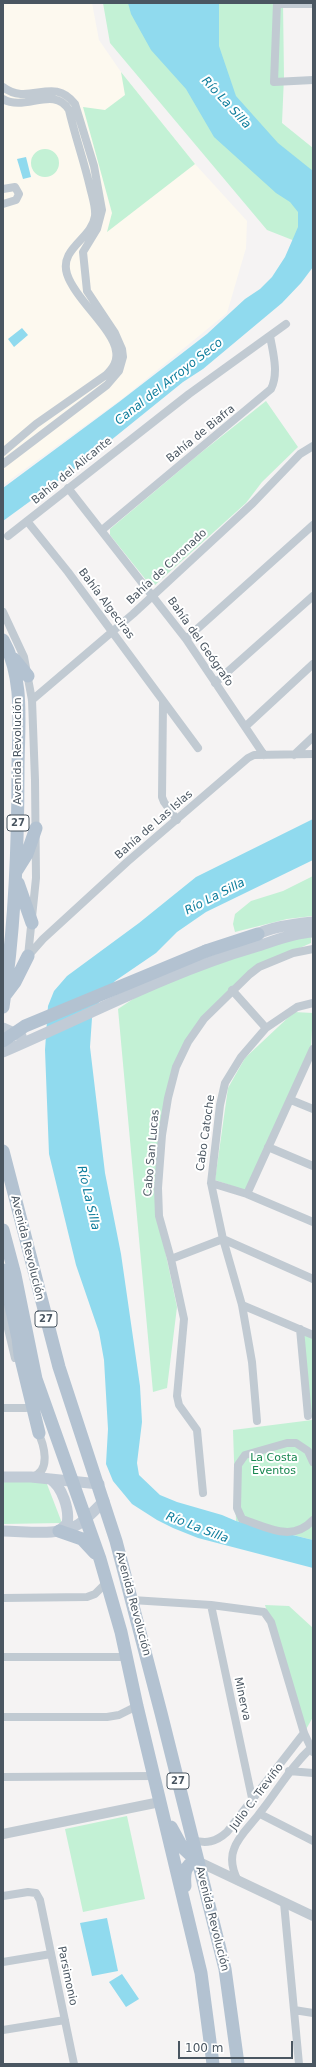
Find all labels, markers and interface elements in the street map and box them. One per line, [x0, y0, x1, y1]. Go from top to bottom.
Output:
water label: Río La Silla [198, 74, 254, 132]
water label: Canal del Arroyo Seco [112, 336, 226, 428]
street label: Bahía de Biafra [164, 402, 238, 466]
street label: Bahía del Alicante [29, 435, 115, 507]
street label: Bahía de Coronado [124, 526, 210, 608]
street label: Bahía Algeciras [75, 566, 137, 642]
street label: Bahía del Geógrafo [164, 595, 236, 689]
street label: Avenida Revolución [11, 697, 25, 805]
street label: Bahía de Las Islas [113, 788, 195, 862]
road number: 27 [7, 815, 29, 831]
water label: Río La Silla [182, 876, 248, 918]
street label: Cabo Catoche [194, 1094, 218, 1172]
street label: Cabo San Lucas [142, 1109, 162, 1197]
water label: Río La Silla [74, 1164, 102, 1232]
street label: Avenida Revolución [8, 1194, 46, 1302]
road number: 27 [35, 1311, 57, 1327]
park label: La Costa Eventos [250, 1451, 298, 1477]
water label: Río La Silla [164, 1510, 230, 1546]
street label: Avenida Revolución [113, 1550, 153, 1658]
street label: Minerva [231, 1676, 253, 1722]
street label: Julio C. Treviño [227, 1761, 287, 1833]
road number: 27 [167, 1773, 189, 1789]
street label: Avenida Revolución [193, 1865, 231, 1973]
street label: Parsimonio [54, 1945, 80, 2007]
scale bar [180, 2033, 295, 2059]
text: 100 m [185, 2041, 223, 2055]

